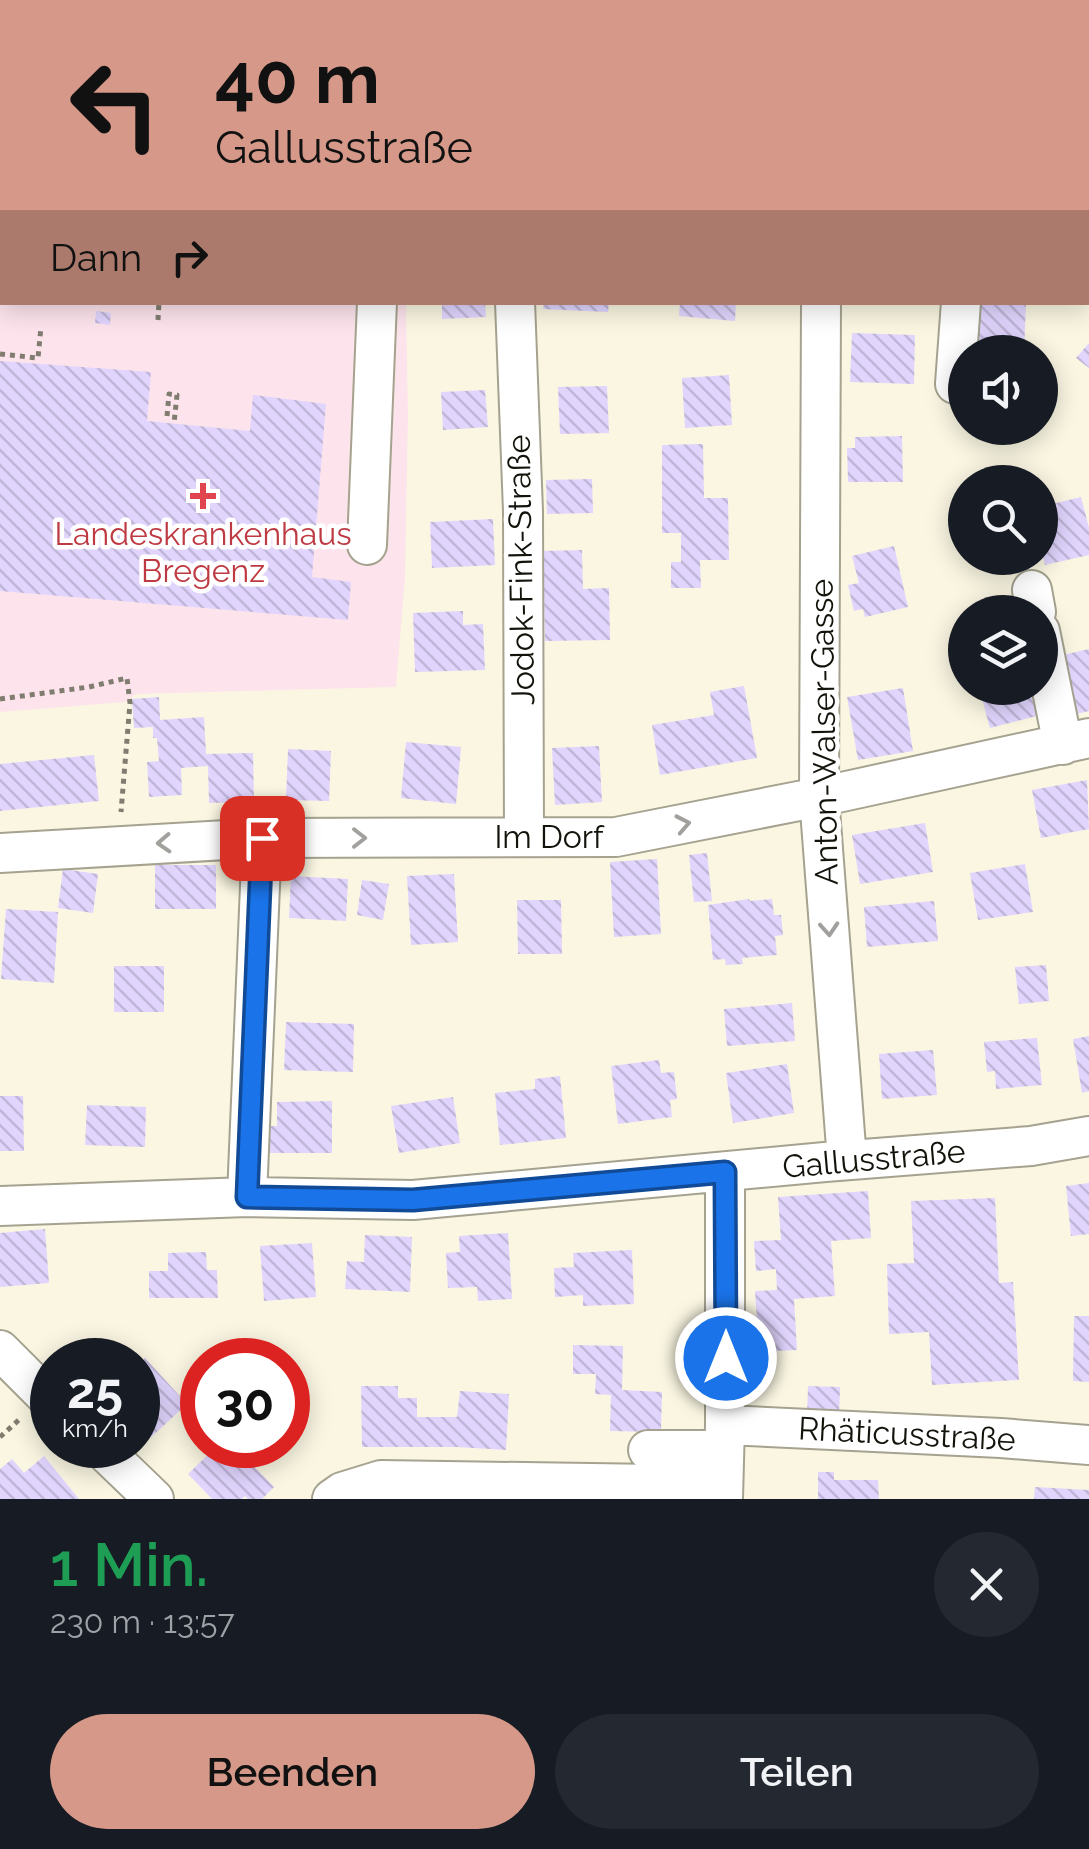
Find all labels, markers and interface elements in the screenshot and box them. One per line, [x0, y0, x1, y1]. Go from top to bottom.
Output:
text: 40 m [215, 37, 380, 119]
icon: left [50, 40, 180, 170]
text: Gallusstraße [215, 121, 473, 174]
icon: right [162, 230, 217, 285]
text: Dann [50, 235, 142, 280]
map controls [948, 335, 1058, 705]
button: sound [948, 335, 1058, 445]
street label: Jodok-Fink-Straße [500, 434, 541, 706]
button: search [948, 465, 1058, 575]
marker: Landeskrankenhaus Bregenz [190, 483, 216, 509]
place label: Landeskrankenhaus Bregenz [54, 515, 352, 589]
street label: Anton-Walser-Gasse [802, 579, 845, 885]
button: layers [948, 595, 1058, 705]
pin [220, 796, 305, 881]
icon: arrive [235, 811, 290, 866]
one-way arrow [674, 814, 691, 835]
street label: Im Dorf [494, 818, 605, 855]
one-way arrow [352, 827, 368, 849]
one-way arrow [156, 832, 172, 853]
one-way arrow [818, 921, 840, 937]
street label: Gallusstraße [781, 1132, 967, 1185]
position arrow [674, 1306, 778, 1410]
speed limit sign: 30 [180, 1338, 310, 1468]
text: 25 [67, 1361, 123, 1420]
street label: Rhäticusstraße [797, 1409, 1017, 1458]
text: km/h [62, 1413, 128, 1443]
text: 1 Min. [50, 1530, 208, 1600]
button: close [934, 1532, 1039, 1637]
text: 230 m · 13:57 [50, 1603, 235, 1640]
button: Beenden [50, 1714, 535, 1829]
button: Teilen [555, 1714, 1039, 1829]

